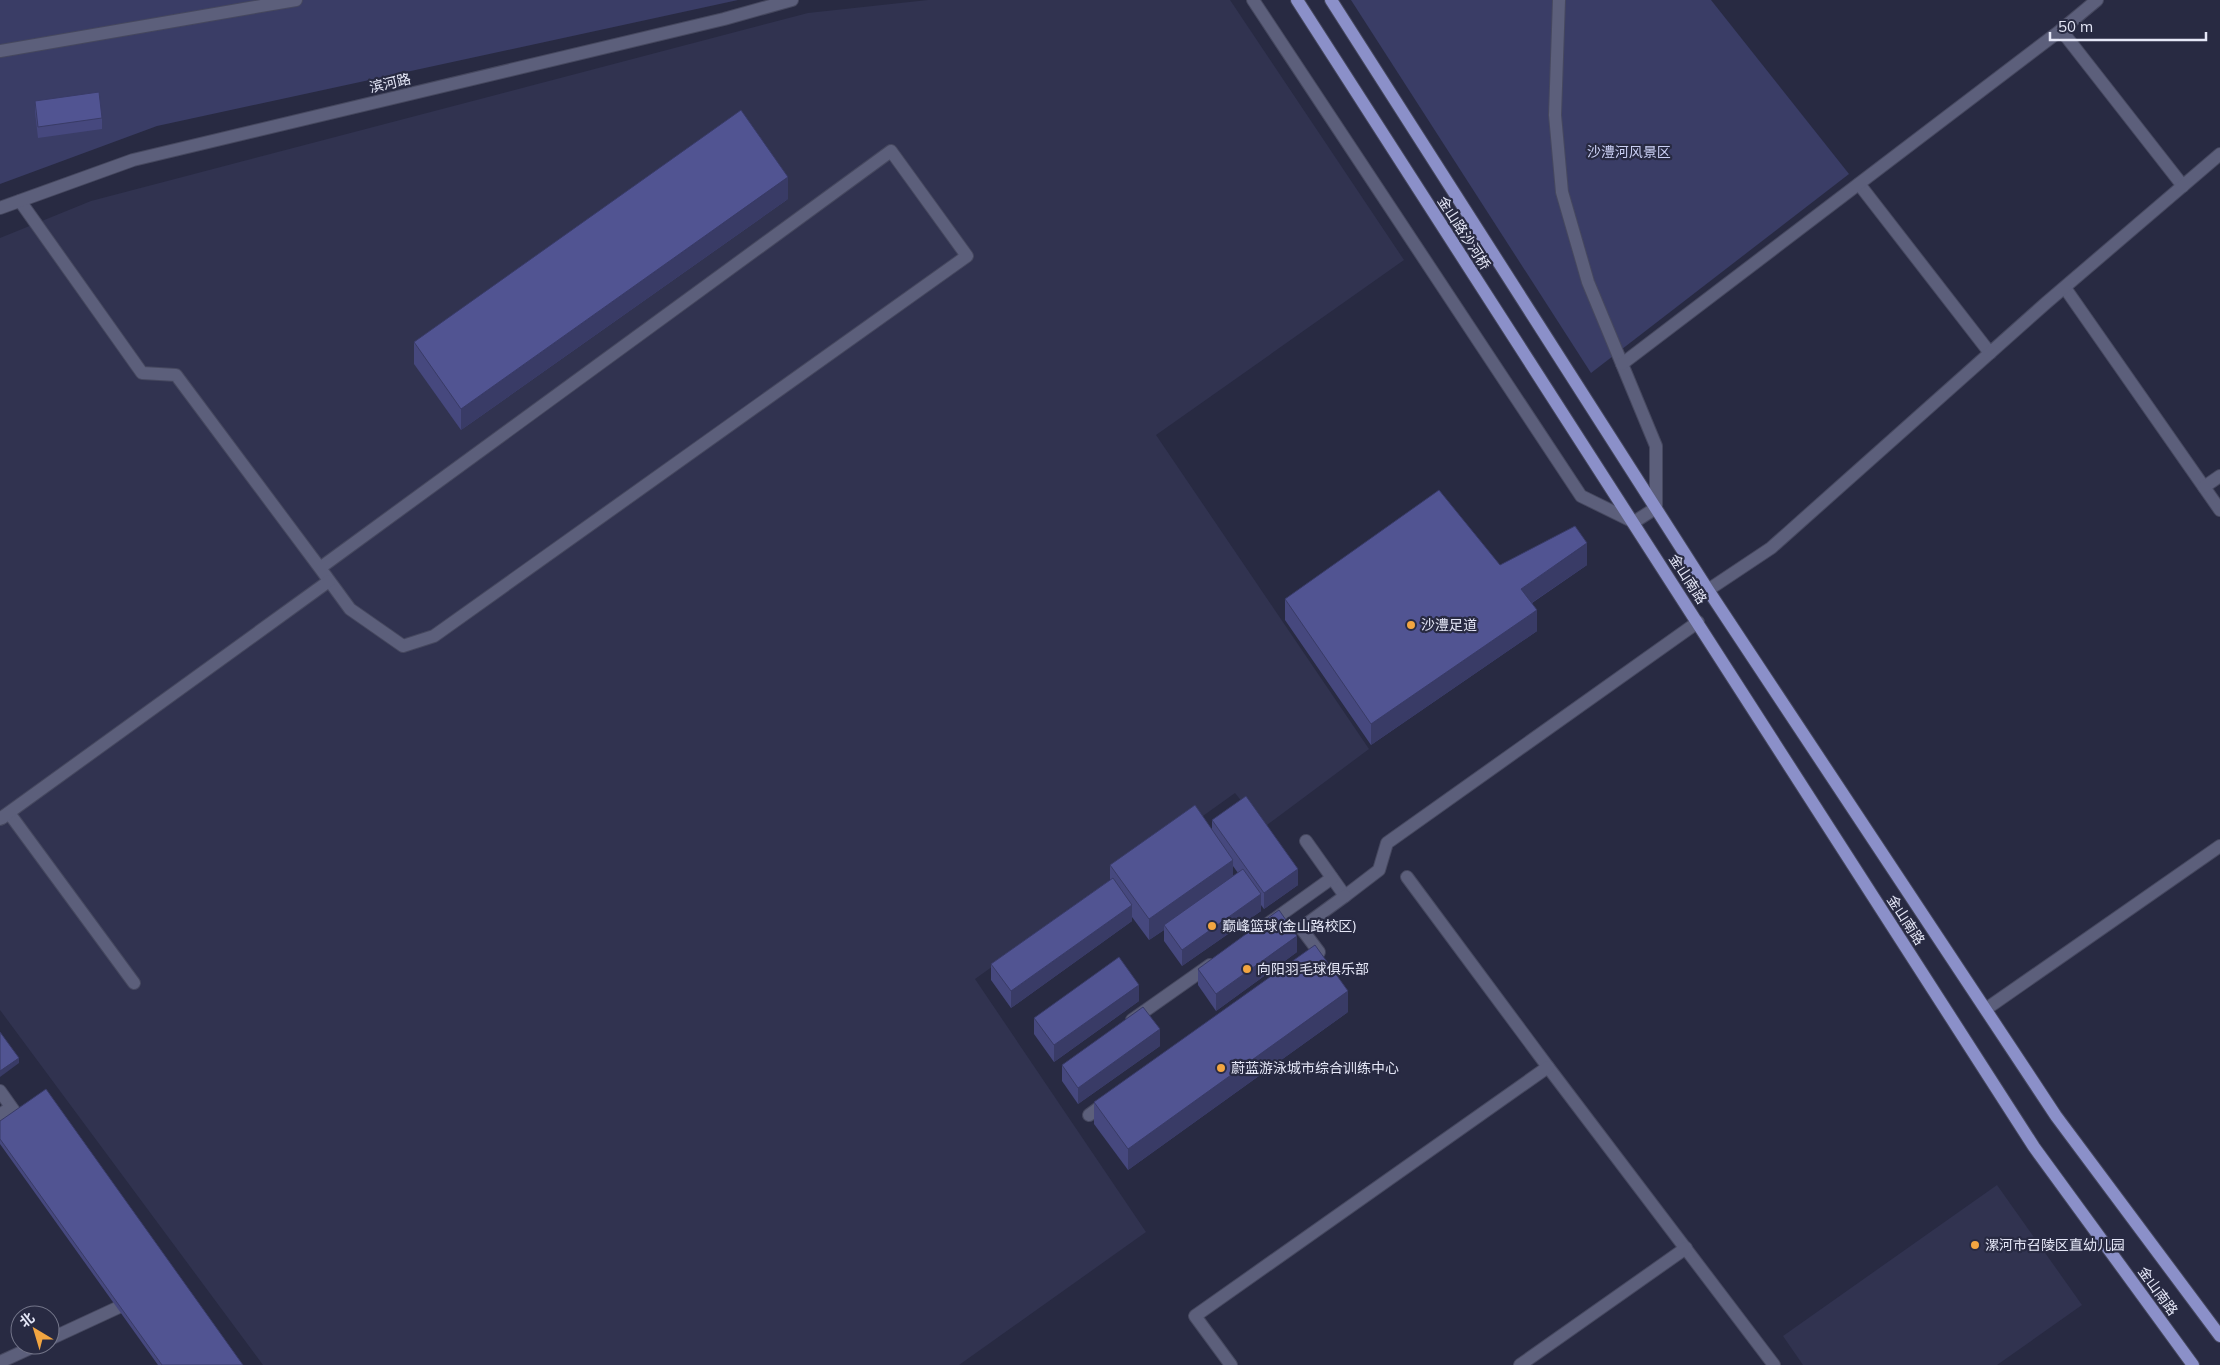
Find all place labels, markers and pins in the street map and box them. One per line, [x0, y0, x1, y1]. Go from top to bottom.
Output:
place label: 沙澧足道 [1421, 616, 1477, 634]
marker: 沙澧足道 [1405, 619, 1417, 631]
place label: 巅峰篮球(金山路校区) [1222, 917, 1357, 935]
marker: 巅峰篮球(金山路校区) [1206, 920, 1218, 932]
place label: 向阳羽毛球俱乐部 [1257, 960, 1369, 978]
marker: 向阳羽毛球俱乐部 [1241, 963, 1253, 975]
place label: 蔚蓝游泳城市综合训练中心 [1231, 1059, 1399, 1077]
marker: 蔚蓝游泳城市综合训练中心 [1215, 1062, 1227, 1074]
place label: 漯河市召陵区直幼儿园 [1985, 1236, 2125, 1254]
marker: 漯河市召陵区直幼儿园 [1969, 1239, 1981, 1251]

